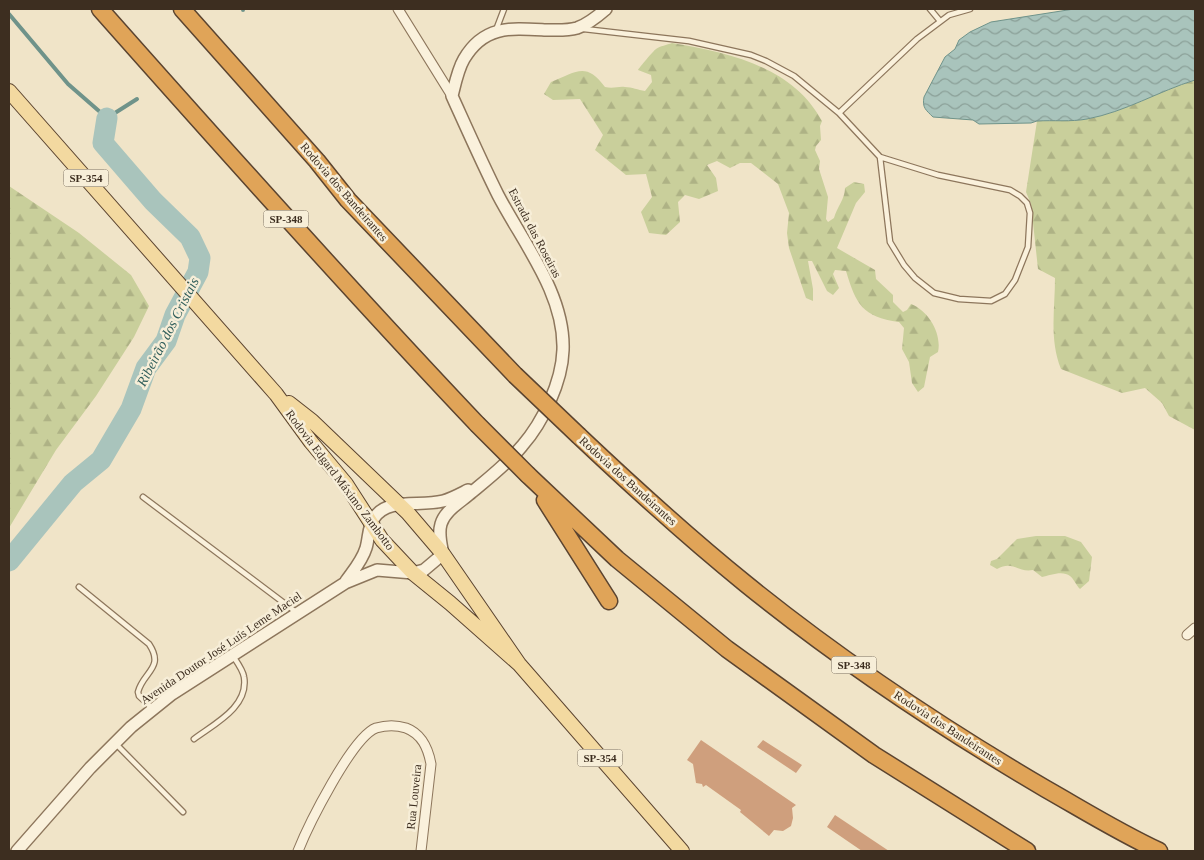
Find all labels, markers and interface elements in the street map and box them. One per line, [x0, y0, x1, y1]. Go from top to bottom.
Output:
street label: Rodovia dos Bandeirantes [297, 140, 391, 244]
road number: SP-354 [64, 170, 108, 187]
street label: Estrada das Roseiras [506, 186, 565, 280]
road number: SP-348 [264, 210, 308, 228]
water label: Ribeirão dos Cristais [134, 275, 202, 390]
street label: Rodovia Edgard Máximo Zambotto [283, 407, 397, 553]
street label: Rodovia dos Bandeirantes [577, 434, 680, 529]
street label: Avenida Doutor José Luís Leme Maciel [138, 588, 305, 707]
road number: SP-348 [832, 656, 876, 674]
street label: Rodovia dos Bandeirantes [891, 688, 1005, 768]
road number: SP-354 [578, 750, 622, 766]
street label: Rua Louveira [404, 763, 424, 830]

